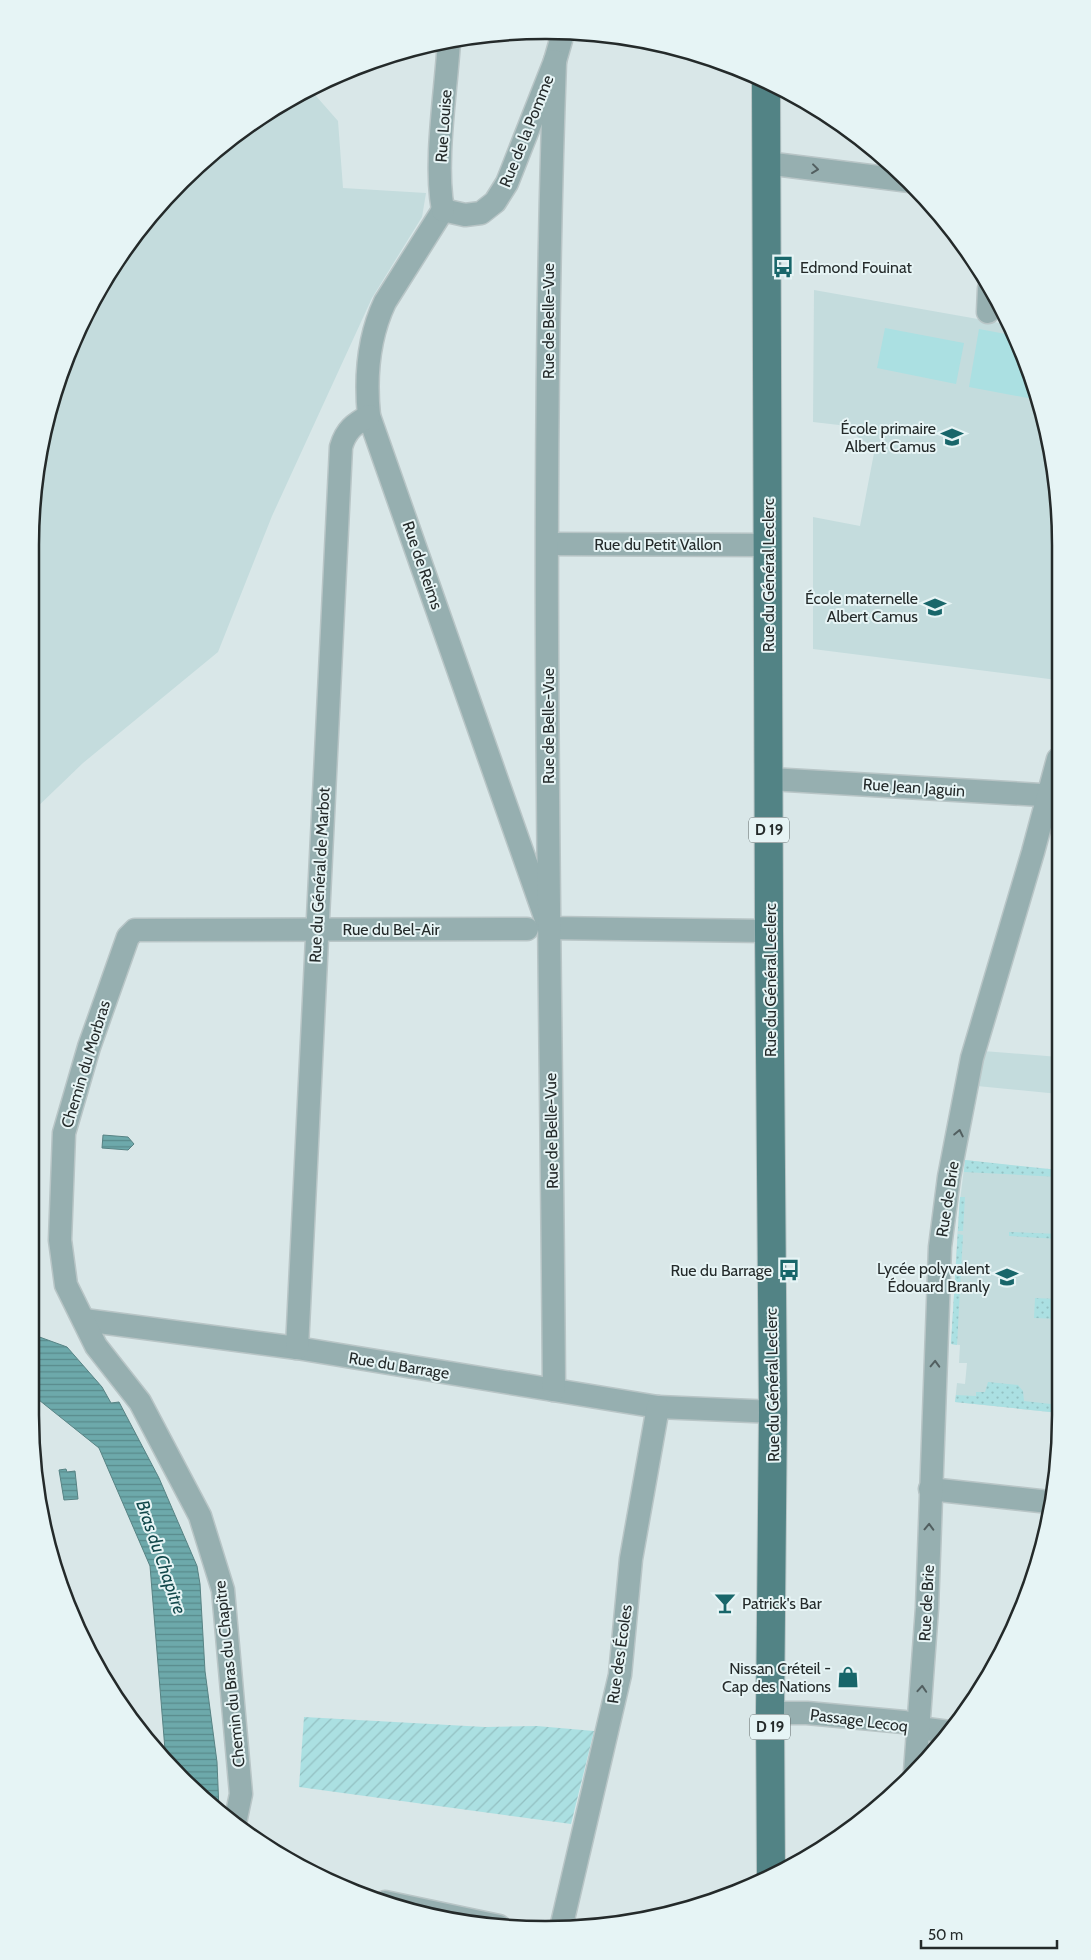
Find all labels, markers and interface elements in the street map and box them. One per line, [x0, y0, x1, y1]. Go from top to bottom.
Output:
street label: Rue de la Pomme [495, 72, 558, 190]
street label: Rue Louise [431, 89, 456, 163]
one-way arrow [811, 163, 819, 174]
bus stop icon: Edmond Fouinat [770, 254, 796, 280]
place label: Edmond Fouinat [800, 258, 912, 277]
street label: Rue de Belle-Vue [539, 263, 558, 379]
place label: École primaire Albert Camus [840, 419, 936, 456]
school or university icon: École primaire Albert Camus [939, 424, 965, 450]
street label: Rue du Général Leclerc [759, 498, 778, 652]
street label: Rue de Reims [399, 519, 447, 612]
street label: Rue du Petit Vallon [594, 535, 722, 554]
place label: École maternelle Albert Camus [805, 589, 918, 626]
school or university icon: École maternelle Albert Camus [922, 594, 948, 620]
street label: Rue de Belle-Vue [539, 668, 558, 784]
street label: Rue Jean Jaguin [862, 774, 966, 801]
street label: Rue du Général de Marbot [305, 786, 334, 963]
road number: D 19 [749, 818, 789, 842]
street label: Rue du Général Leclerc [761, 903, 780, 1057]
street label: Rue du Bel-Air [342, 920, 440, 939]
street label: Chemin du Morbras [57, 998, 114, 1130]
street label: Rue de Belle-Vue [541, 1073, 562, 1189]
one-way arrow [953, 1129, 964, 1138]
street label: Rue de Brie [932, 1160, 963, 1238]
bus stop icon: Rue du Barrage [776, 1257, 802, 1283]
place label: Lycée polyvalent Édouard Branly [877, 1259, 991, 1296]
place label: Rue du Barrage [670, 1261, 772, 1280]
school or university icon: Lycée polyvalent Édouard Branly [994, 1264, 1020, 1290]
street label: Rue du Général Leclerc [762, 1308, 783, 1462]
street label: Rue du Barrage [347, 1348, 451, 1383]
one-way arrow [929, 1360, 940, 1368]
water label: Bras du Chapitre [131, 1497, 191, 1617]
one-way arrow [924, 1522, 935, 1530]
street label: Rue de Brie [915, 1564, 938, 1642]
street label: Chemin du Bras du Chapitre [210, 1580, 249, 1768]
bar icon: Patrick's Bar [712, 1590, 738, 1616]
place label: Patrick's Bar [742, 1594, 823, 1613]
street label: Rue des Écoles [603, 1603, 636, 1705]
place label: Nissan Créteil - Cap des Nations [722, 1659, 831, 1696]
shop icon: Nissan Créteil - Cap des Nations [835, 1664, 861, 1690]
one-way arrow [916, 1685, 927, 1693]
street label: Passage Lecoq [809, 1705, 909, 1736]
road number: D 19 [750, 1714, 790, 1740]
scale bar [921, 1918, 1057, 1950]
text: 50 m [928, 1926, 963, 1944]

